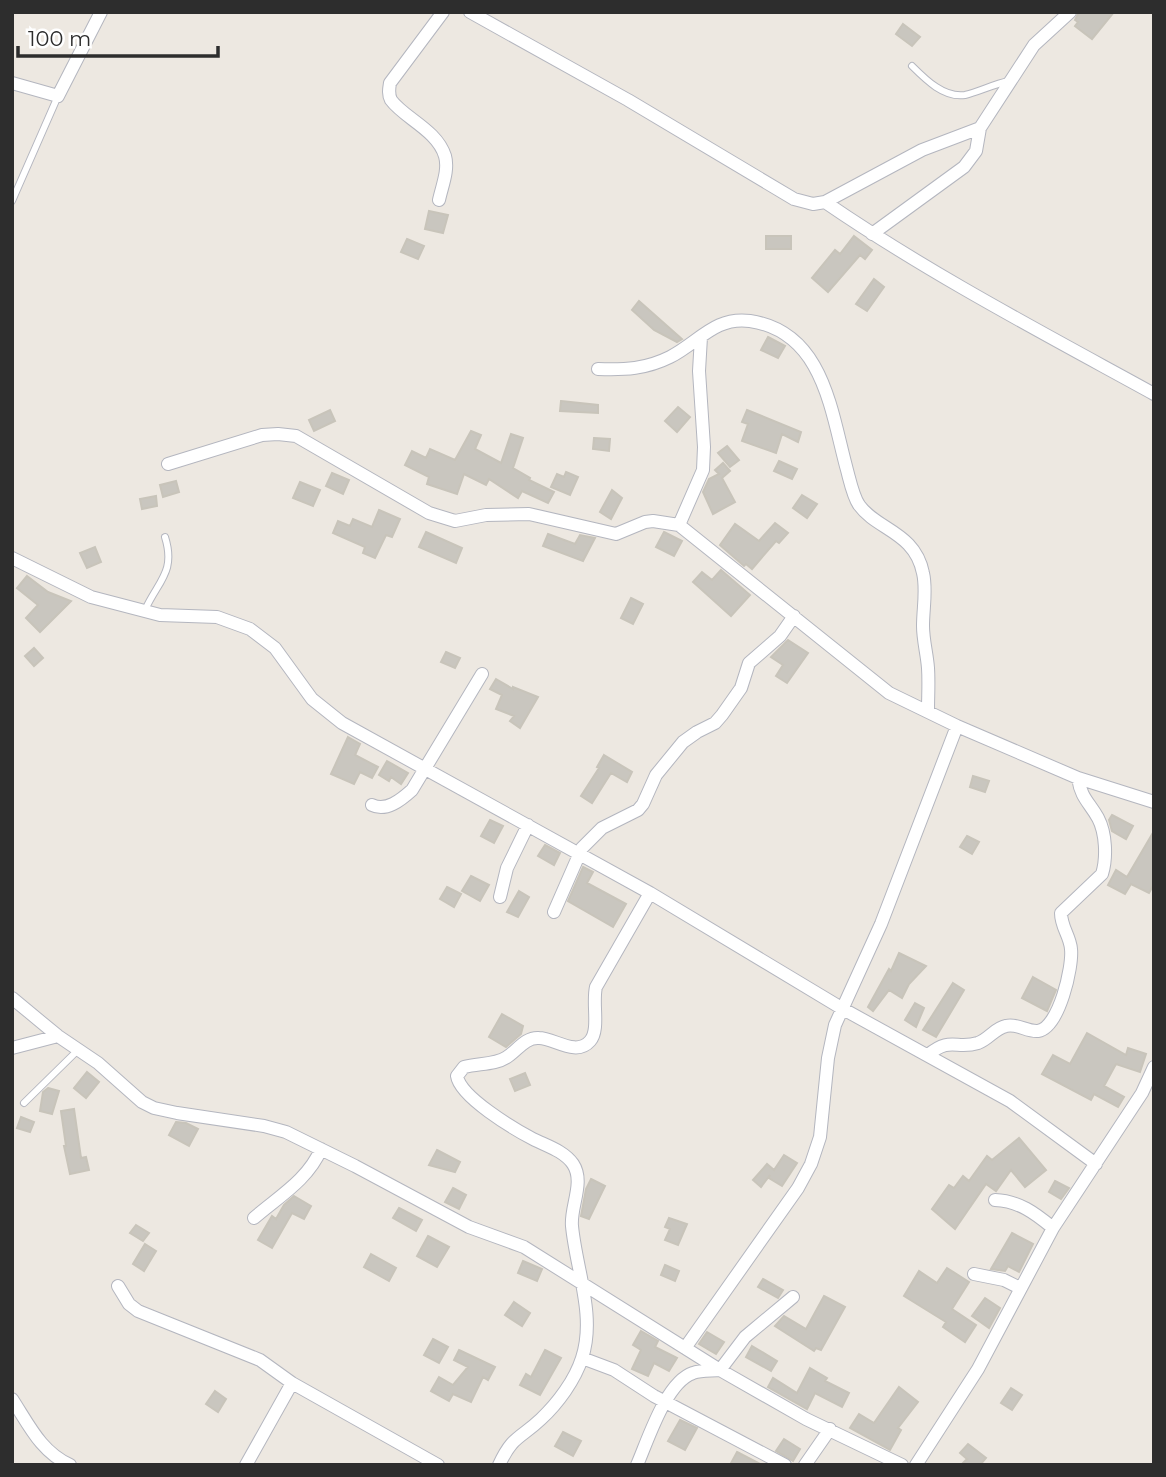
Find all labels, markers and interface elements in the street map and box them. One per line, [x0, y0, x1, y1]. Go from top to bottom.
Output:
scale bar [18, 14, 217, 58]
text: 100 m [28, 26, 91, 51]

